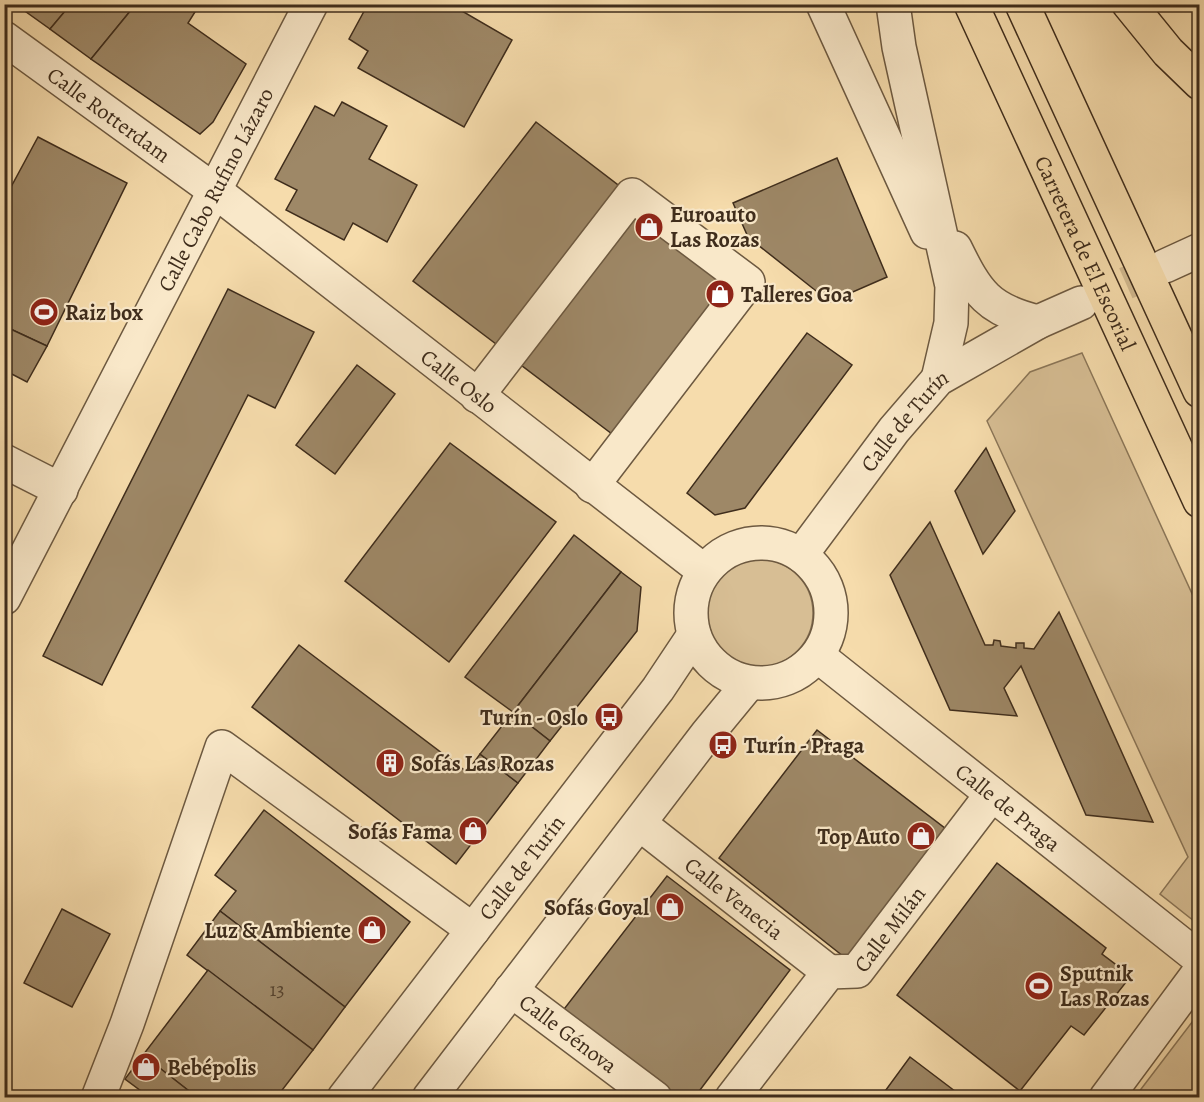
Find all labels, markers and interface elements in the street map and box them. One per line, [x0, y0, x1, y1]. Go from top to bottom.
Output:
street label: Calle Rotterdam [41, 60, 176, 170]
street label: Calle Cabo Rufino Lázaro [151, 83, 281, 297]
street label: Carretera de El Escorial [1027, 151, 1143, 356]
place label: Euroauto Las Rozas [670, 200, 760, 255]
shop icon: Euroauto Las Rozas [633, 211, 665, 243]
shop icon: Talleres Goa [704, 278, 736, 310]
place label: Talleres Goa [741, 280, 853, 310]
sports icon: Raiz box [28, 296, 60, 328]
place label: Raiz box [65, 298, 143, 328]
street label: Calle Oslo [414, 342, 503, 421]
street label: Calle de Turín [854, 362, 954, 478]
bus stop icon: Turín - Oslo [593, 701, 625, 733]
place label: Turín - Oslo [480, 703, 588, 733]
bus stop icon: Turín - Praga [707, 729, 739, 761]
place label: Turín - Praga [744, 731, 865, 761]
building icon: Sofás Las Rozas [374, 747, 406, 779]
place label: Sofás Las Rozas [411, 749, 554, 779]
street label: Calle de Praga [949, 757, 1067, 859]
street label: Calle de Turín [472, 809, 572, 927]
shop icon: Sofás Fama [457, 815, 489, 847]
place label: Sofás Fama [348, 817, 452, 847]
shop icon: Top Auto [905, 820, 937, 852]
place label: Top Auto [818, 822, 900, 852]
street label: Calle Venecia [678, 850, 790, 948]
street label: Calle Milán [847, 880, 933, 979]
shop icon: Sofás Goyal [654, 891, 686, 923]
place label: Sofás Goyal [544, 893, 649, 923]
shop icon: Luz & Ambiente [356, 914, 388, 946]
place label: Luz & Ambiente [204, 916, 351, 946]
place label: Sputnik Las Rozas [1060, 959, 1150, 1014]
sports icon: Sputnik Las Rozas [1023, 970, 1055, 1002]
house number: 13 [269, 976, 285, 1003]
street label: Calle Génova [513, 987, 624, 1081]
shop icon: Bebépolis [130, 1051, 162, 1083]
place label: Bebépolis [167, 1053, 257, 1083]

